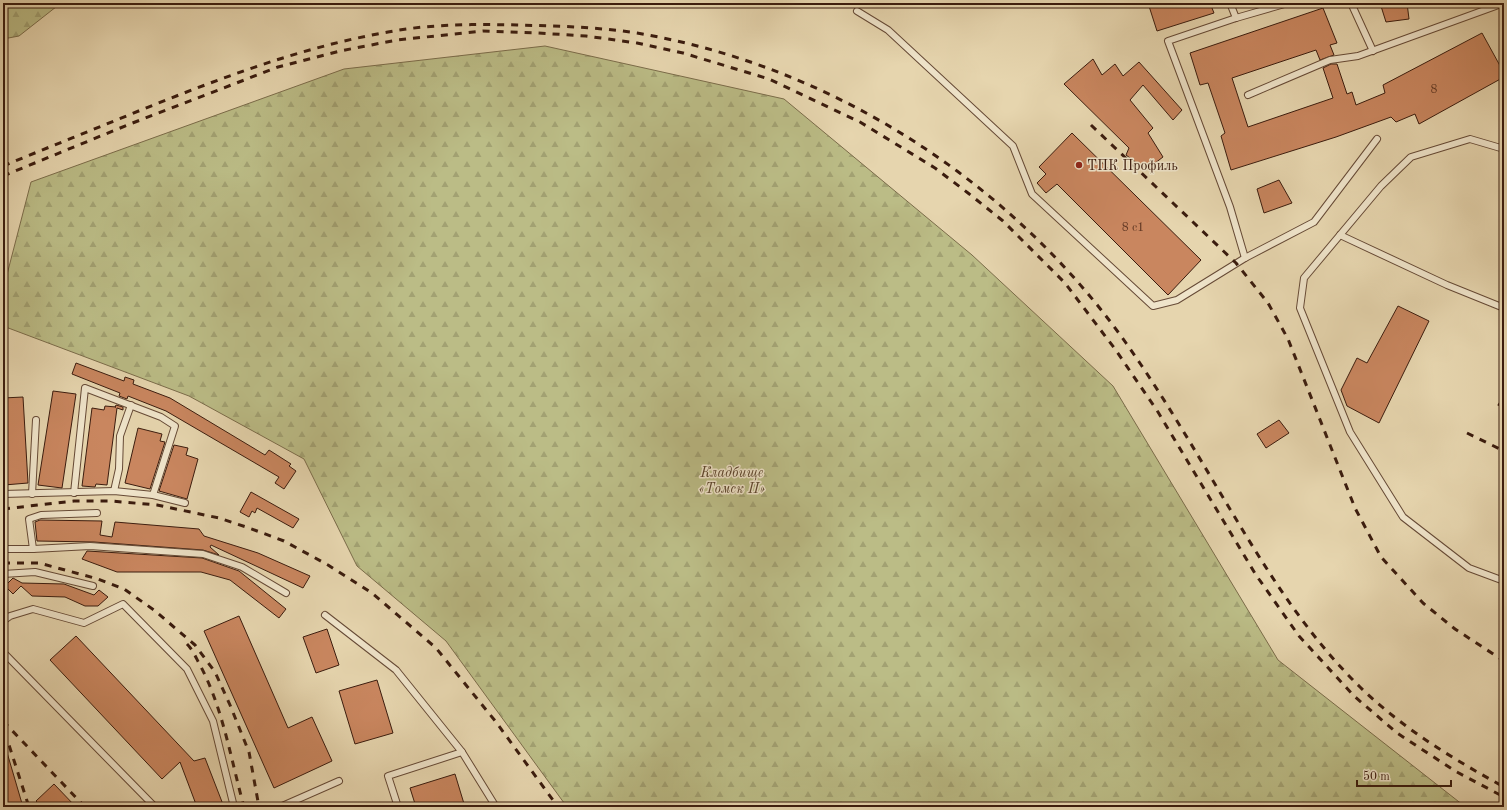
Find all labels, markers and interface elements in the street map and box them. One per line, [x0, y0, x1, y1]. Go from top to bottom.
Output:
house number: 8 [1431, 84, 1438, 96]
place label: ТПК Профиль [1087, 159, 1178, 174]
marker: ТПК Профиль [1074, 160, 1084, 170]
house number: 8 с1 [1122, 222, 1144, 234]
park label: Кладбище «Томск II» [699, 465, 765, 496]
scale bar [1357, 762, 1451, 788]
text: 50 m [1363, 770, 1390, 783]

